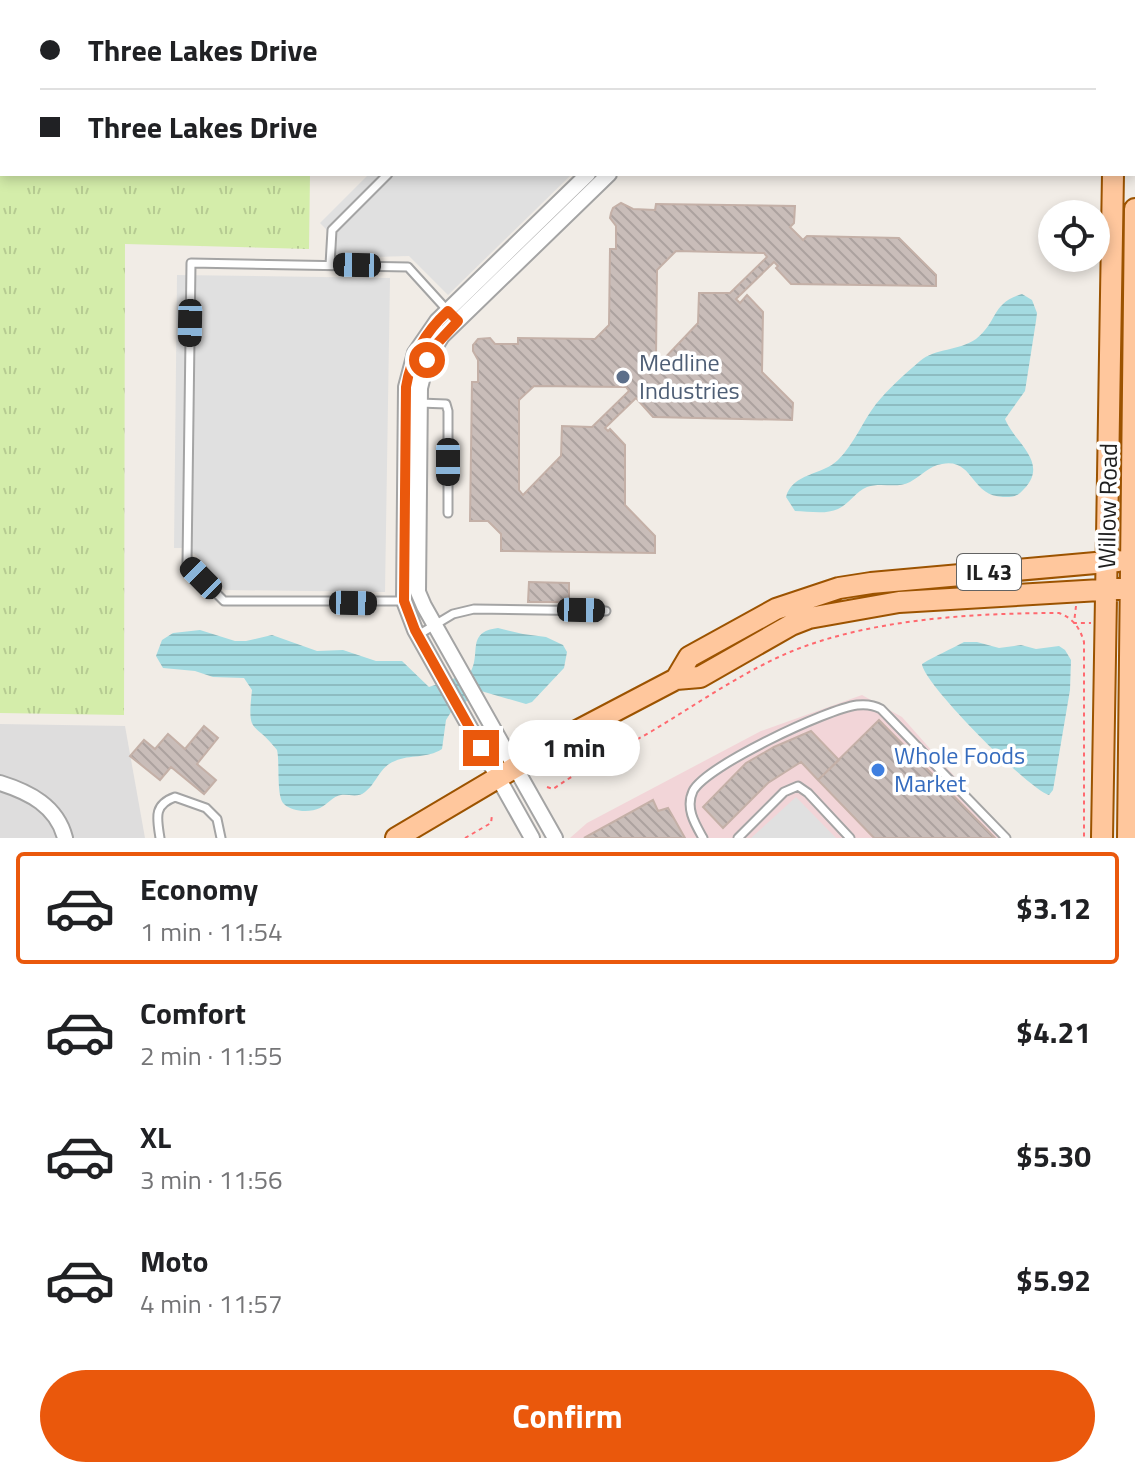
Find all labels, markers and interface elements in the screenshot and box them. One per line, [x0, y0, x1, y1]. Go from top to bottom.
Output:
text: Three Lakes Drive [88, 27, 318, 73]
text: Three Lakes Drive [88, 104, 318, 150]
map controls [1038, 200, 1110, 272]
button: locate [1038, 200, 1110, 272]
car [333, 253, 381, 277]
car [178, 299, 202, 347]
route start [409, 342, 445, 378]
place label: Medline Industries [639, 344, 740, 408]
marker: Medline Industries [614, 368, 632, 386]
car [436, 438, 460, 486]
street label: Willow Road [1088, 443, 1126, 569]
car [176, 553, 226, 603]
road number: IL 43 [957, 554, 1021, 590]
car [329, 591, 377, 615]
car [557, 598, 605, 622]
callout: 1 min [509, 720, 641, 776]
text: 1 min [542, 728, 606, 767]
route end [463, 730, 499, 766]
place label: Whole Foods Market [894, 737, 1025, 801]
marker: Whole Foods Market [869, 761, 887, 779]
text: Economy [140, 866, 258, 912]
icon: car [44, 872, 116, 944]
text: $3.12 [1016, 885, 1091, 931]
text: 1 min · 11:54 [140, 912, 283, 951]
text: Comfort [140, 990, 246, 1036]
icon: car [44, 996, 116, 1068]
text: $4.21 [1016, 1009, 1091, 1055]
text: 2 min · 11:55 [140, 1036, 283, 1075]
text: XL [140, 1114, 171, 1160]
icon: car [44, 1120, 116, 1192]
text: $5.30 [1016, 1133, 1091, 1179]
text: 3 min · 11:56 [140, 1160, 283, 1199]
text: Moto [140, 1238, 208, 1284]
icon: car [44, 1244, 116, 1316]
text: $5.92 [1016, 1257, 1091, 1303]
text: 4 min · 11:57 [140, 1284, 283, 1323]
button: Confirm [40, 1370, 1095, 1462]

